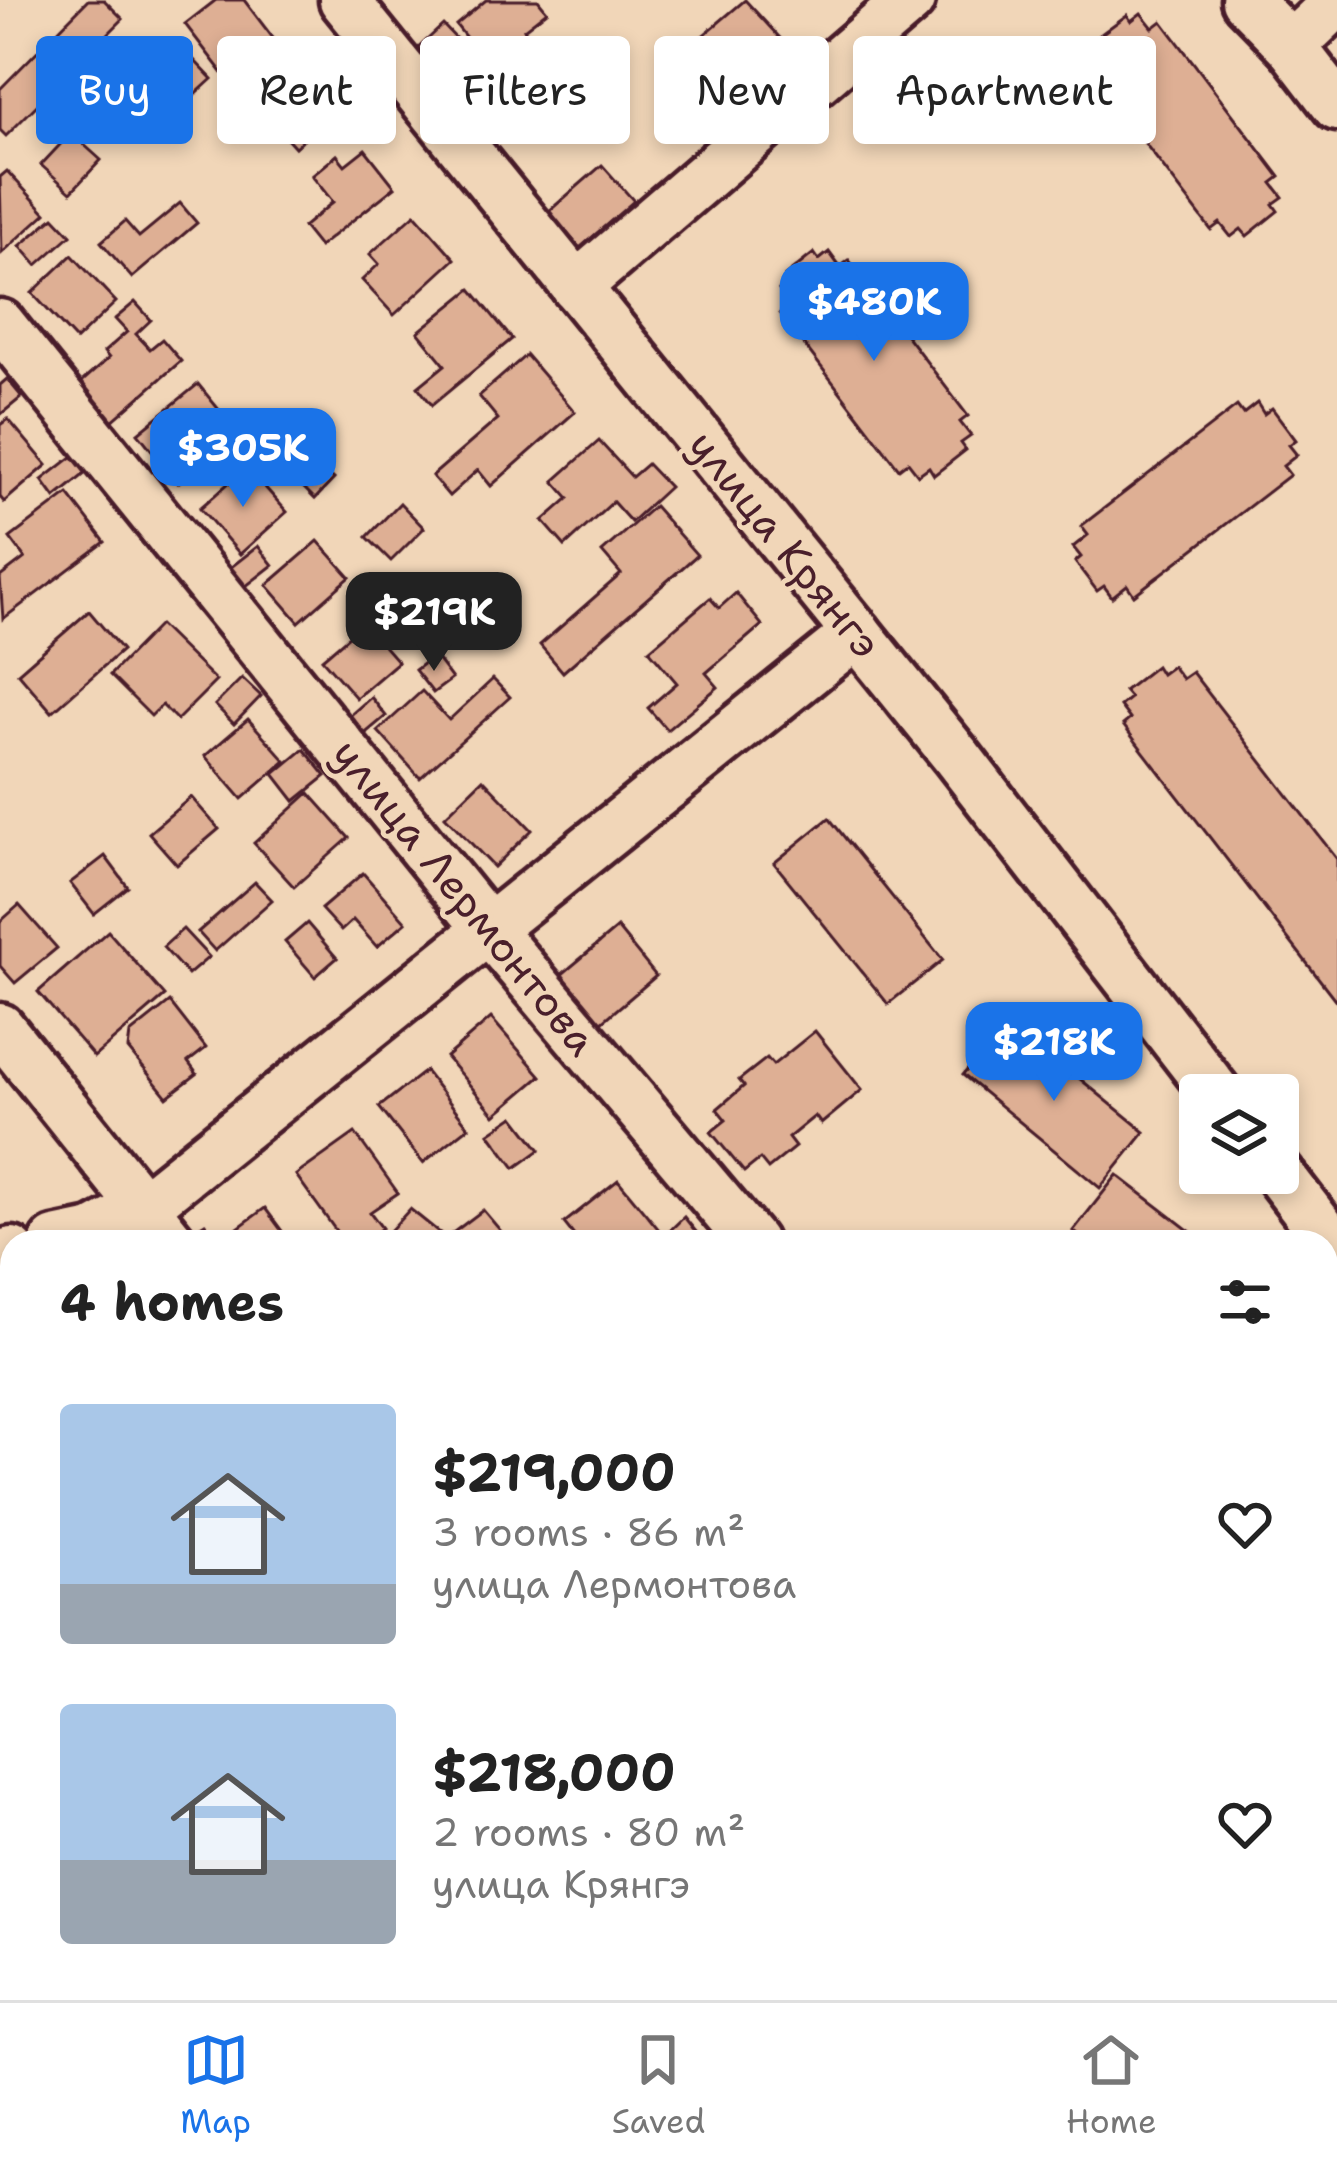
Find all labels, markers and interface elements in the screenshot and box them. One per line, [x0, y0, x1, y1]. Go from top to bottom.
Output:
chip: Buy [36, 36, 193, 144]
chip: Rent [217, 36, 396, 144]
chip: Filters [420, 36, 630, 144]
chip: New [654, 36, 829, 144]
chip: Apartment [853, 36, 1156, 144]
pin: $480K [790, 262, 958, 364]
text: $480K [807, 275, 941, 327]
pin: $305K [159, 408, 327, 510]
street label: улица Крянгэ [676, 418, 894, 670]
text: $305K [177, 421, 309, 473]
pin: $219K [350, 572, 518, 674]
text: $219K [373, 585, 495, 637]
street label: улица Лермонтова [320, 727, 610, 1067]
pin: $218K [970, 1002, 1138, 1104]
text: $218K [993, 1015, 1115, 1067]
map controls [1179, 1074, 1299, 1194]
button: layers [1179, 1074, 1299, 1194]
text: 4 homes [60, 1268, 284, 1336]
icon: filters [1212, 1269, 1278, 1335]
text: $219,000 [432, 1438, 676, 1506]
icon: home [156, 1452, 300, 1596]
icon: heart [1212, 1491, 1278, 1557]
text: 3 rooms · 86 m² [432, 1506, 745, 1558]
text: улица Лермонтова [432, 1558, 796, 1610]
text: $218,000 [432, 1738, 676, 1806]
icon: home [156, 1752, 300, 1896]
icon: heart [1212, 1791, 1278, 1857]
text: 2 rooms · 80 m² [432, 1806, 745, 1858]
text: улица Крянгэ [432, 1858, 690, 1910]
tab: Map [180, 2027, 251, 2144]
tab: Saved [612, 2027, 705, 2144]
tab: Home [1066, 2027, 1157, 2144]

